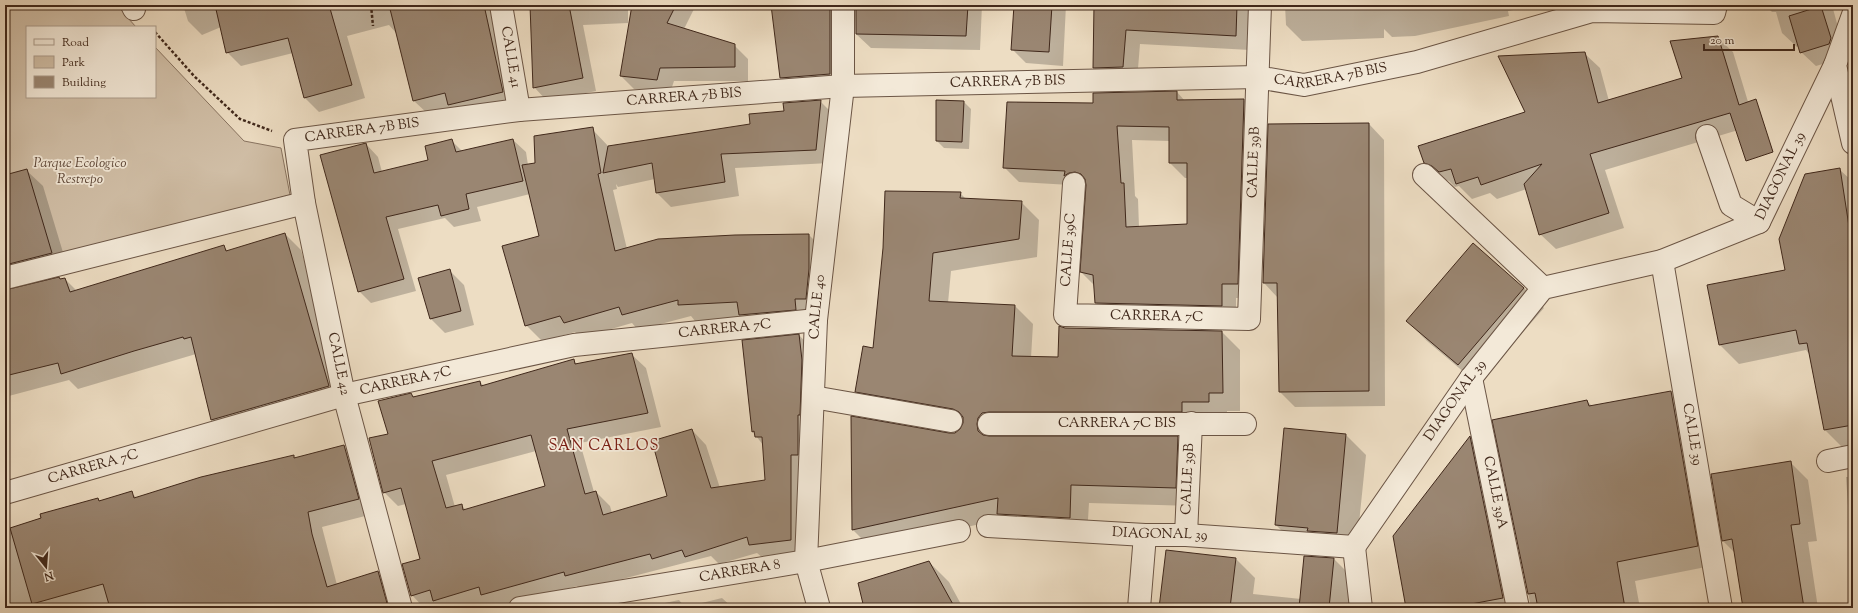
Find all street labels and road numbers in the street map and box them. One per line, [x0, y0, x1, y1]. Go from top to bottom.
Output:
street label: CALLE 41 [495, 25, 525, 90]
street label: CARRERA 7B BIS [1272, 58, 1389, 95]
street label: CARRERA 7B BIS [950, 71, 1066, 94]
street label: CARRERA 7B BIS [626, 84, 743, 112]
street label: CARRERA 7B BIS [303, 113, 421, 149]
street label: CALLE 39B [1243, 126, 1266, 199]
street label: DIAGONAL 39 [1751, 129, 1811, 224]
street label: CALLE 39C [1056, 212, 1082, 288]
street label: CALLE 40 [805, 274, 831, 340]
street label: CARRERA 7C [1110, 306, 1204, 328]
street label: CARRERA 7C [677, 315, 772, 344]
street label: CALLE 42 [322, 331, 355, 398]
street label: DIAGONAL 39 [1420, 356, 1492, 446]
street label: CARRERA 7C [358, 362, 453, 401]
street label: CALLE 39 [1676, 402, 1707, 467]
street label: CARRERA 7C BIS [1058, 414, 1176, 434]
street label: CALLE 39B [1177, 443, 1200, 515]
street label: CARRERA 7C [46, 445, 141, 490]
street label: CALLE 39A [1477, 454, 1512, 532]
street label: DIAGONAL 39 [1111, 523, 1208, 547]
street label: CARRERA 8 [698, 555, 782, 588]

